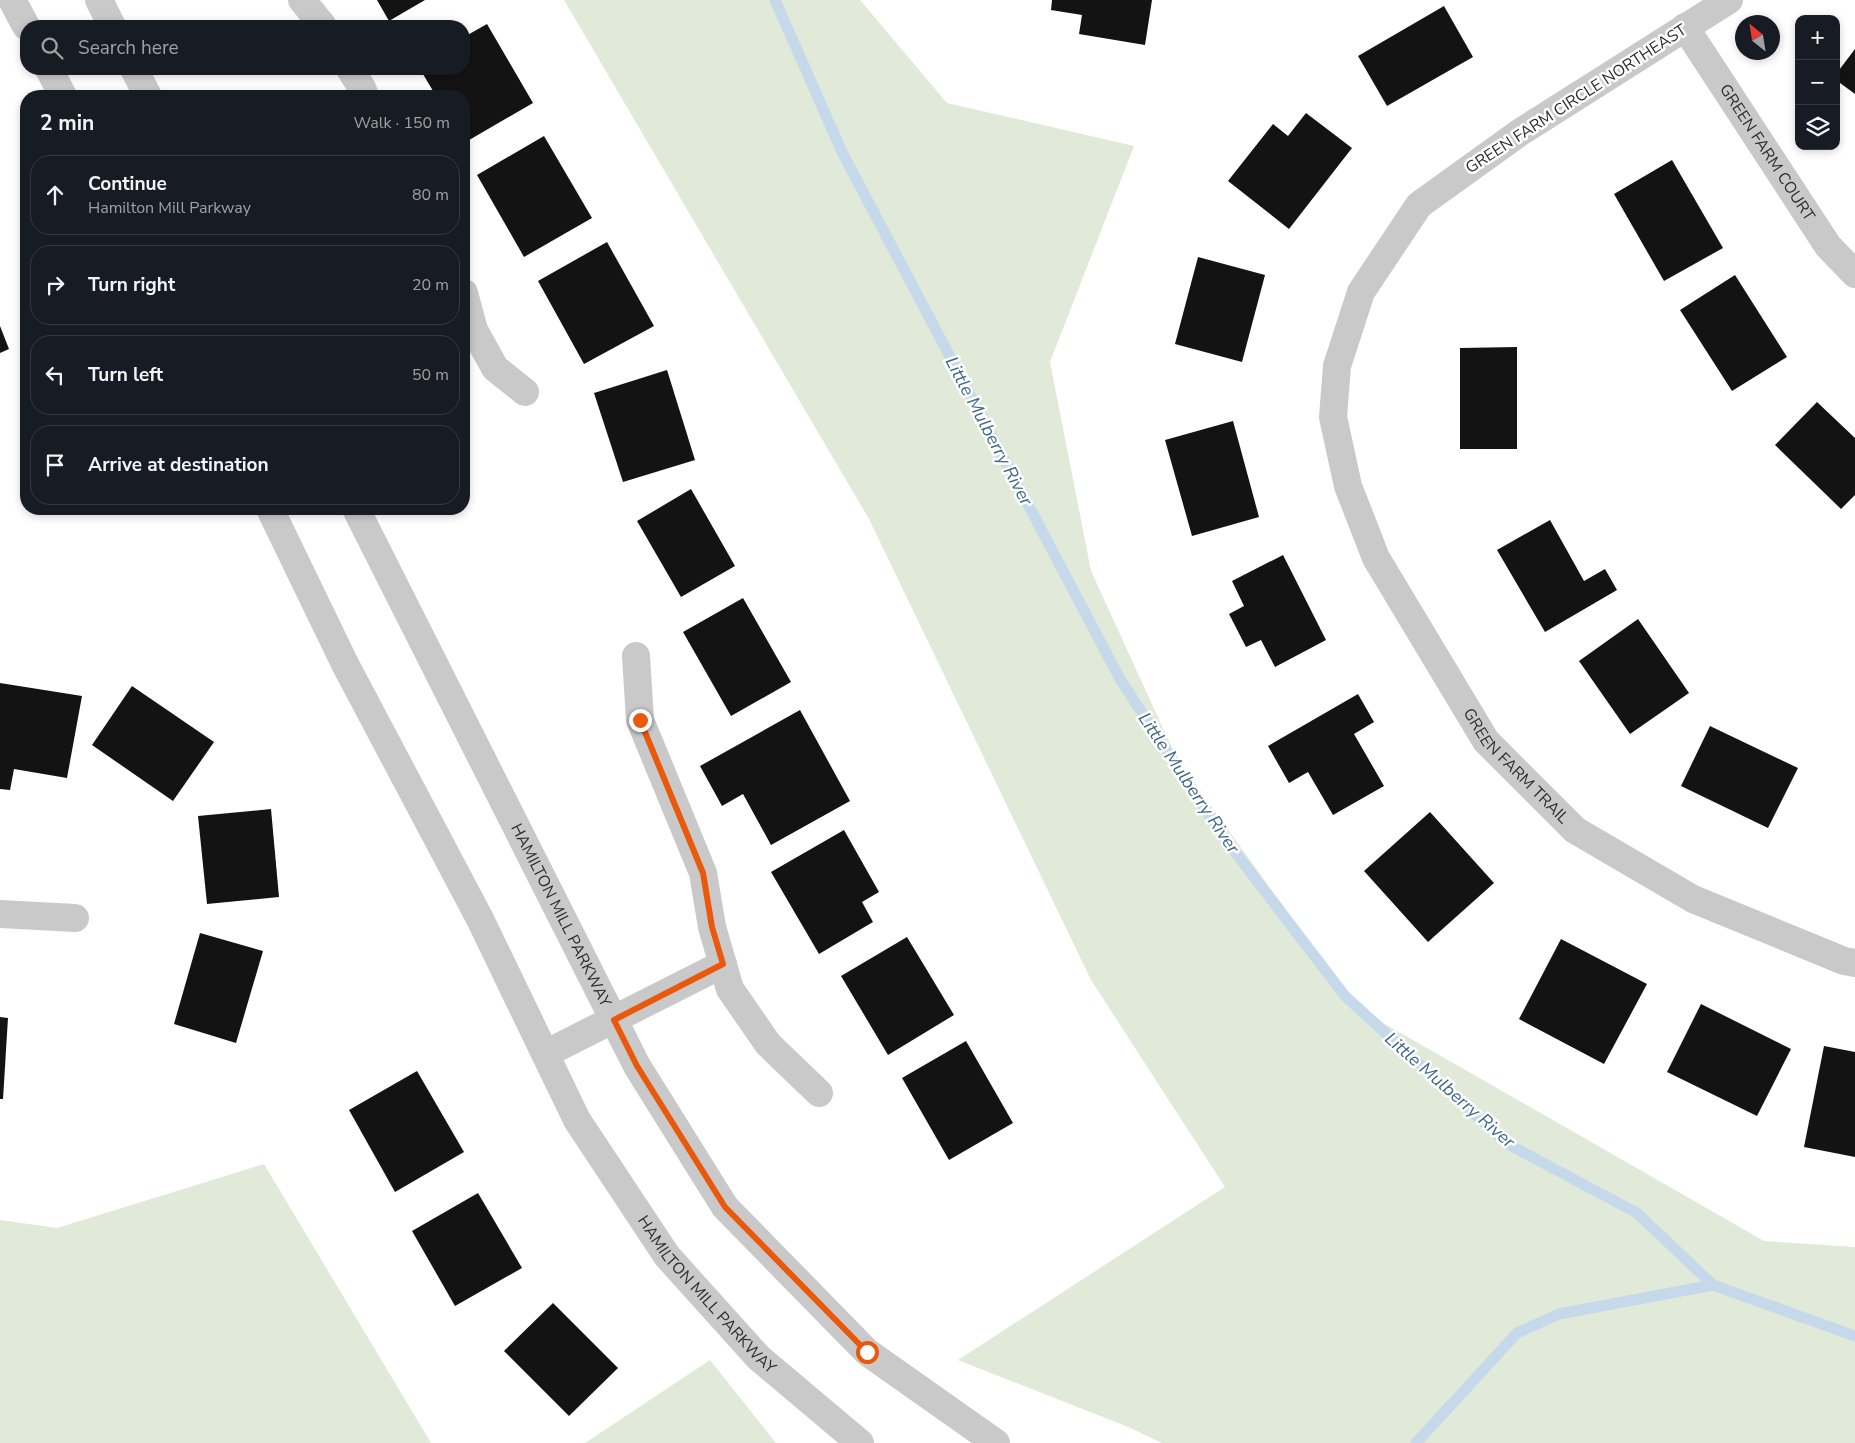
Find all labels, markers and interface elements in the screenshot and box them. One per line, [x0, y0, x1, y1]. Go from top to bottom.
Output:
north arrow [1735, 15, 1780, 60]
map controls [1795, 15, 1840, 150]
button: + [1795, 15, 1840, 60]
street label: GREEN FARM CIRCLE NORTHEAST [1461, 19, 1691, 179]
search box [20, 20, 470, 75]
icon: search [38, 34, 66, 62]
text: Search here [78, 35, 179, 61]
button: − [1795, 60, 1840, 105]
street label: GREEN FARM COURT [1714, 80, 1820, 226]
button: layers [1795, 105, 1840, 150]
text: 2 min [40, 109, 94, 137]
text: Walk · 150 m [354, 112, 450, 134]
text: Continue [88, 171, 167, 197]
icon: ahead [41, 181, 69, 209]
text: 80 m [412, 184, 449, 206]
text: Hamilton Mill Parkway [88, 197, 251, 219]
icon: right [41, 271, 69, 299]
text: Turn right [88, 272, 175, 298]
text: 20 m [412, 274, 449, 296]
water label: Little Mulberry River [940, 352, 1039, 510]
icon: left [41, 361, 69, 389]
text: Turn left [88, 362, 163, 388]
text: 50 m [412, 364, 449, 386]
icon: arrive [41, 451, 69, 479]
text: Arrive at destination [88, 452, 269, 478]
street label: GREEN FARM TRAIL [1458, 704, 1574, 829]
water label: Little Mulberry River [1133, 708, 1245, 859]
route end [629, 709, 652, 732]
street label: HAMILTON MILL PARKWAY [505, 820, 617, 1011]
water label: Little Mulberry River [1380, 1027, 1521, 1154]
street label: HAMILTON MILL PARKWAY [632, 1211, 781, 1379]
route start [856, 1341, 879, 1364]

